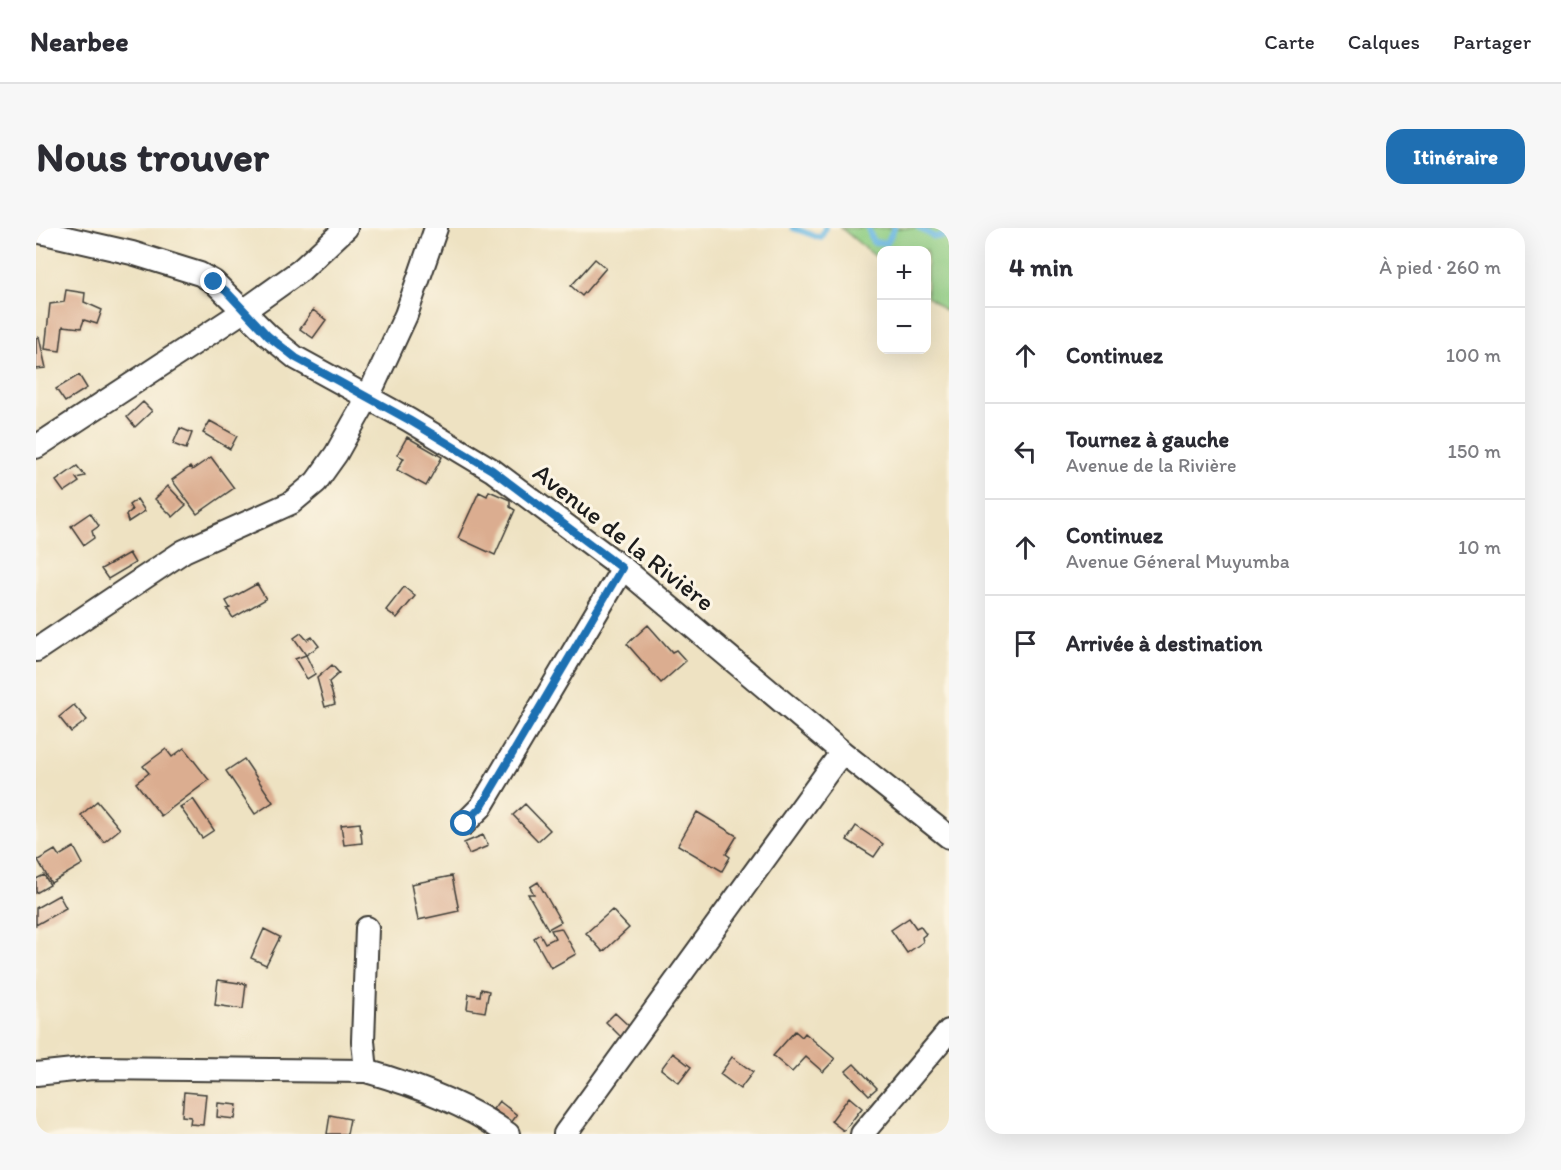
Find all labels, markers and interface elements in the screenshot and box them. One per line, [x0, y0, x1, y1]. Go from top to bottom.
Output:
text: Nearbee [30, 24, 129, 58]
text: Carte [1264, 29, 1315, 54]
text: Calques [1348, 29, 1420, 54]
text: Partager [1453, 29, 1531, 54]
button: Itinéraire [1386, 129, 1525, 184]
text: Nous trouver [36, 131, 269, 182]
map controls [877, 246, 931, 354]
button: + [877, 246, 931, 300]
text: 4 min [1009, 251, 1073, 283]
text: À pied · 260 m [1379, 255, 1501, 279]
route end [200, 268, 226, 294]
button: − [877, 300, 931, 354]
icon: ahead [1009, 339, 1042, 372]
text: Continuez [1066, 342, 1163, 369]
text: 100 m [1446, 343, 1501, 367]
text: Tournez à gauche [1066, 426, 1229, 453]
icon: left [1009, 435, 1042, 468]
text: 150 m [1448, 439, 1501, 463]
text: Avenue de la Rivière [1066, 453, 1236, 477]
street label: Avenue de la Rivière [527, 456, 721, 618]
text: Continuez [1066, 522, 1163, 549]
icon: ahead [1009, 531, 1042, 564]
text: 10 m [1458, 535, 1501, 559]
text: Avenue Géneral Muyumba [1066, 549, 1290, 573]
icon: arrive [1009, 627, 1042, 660]
text: Arrivée à destination [1066, 630, 1262, 657]
route start [450, 810, 476, 836]

